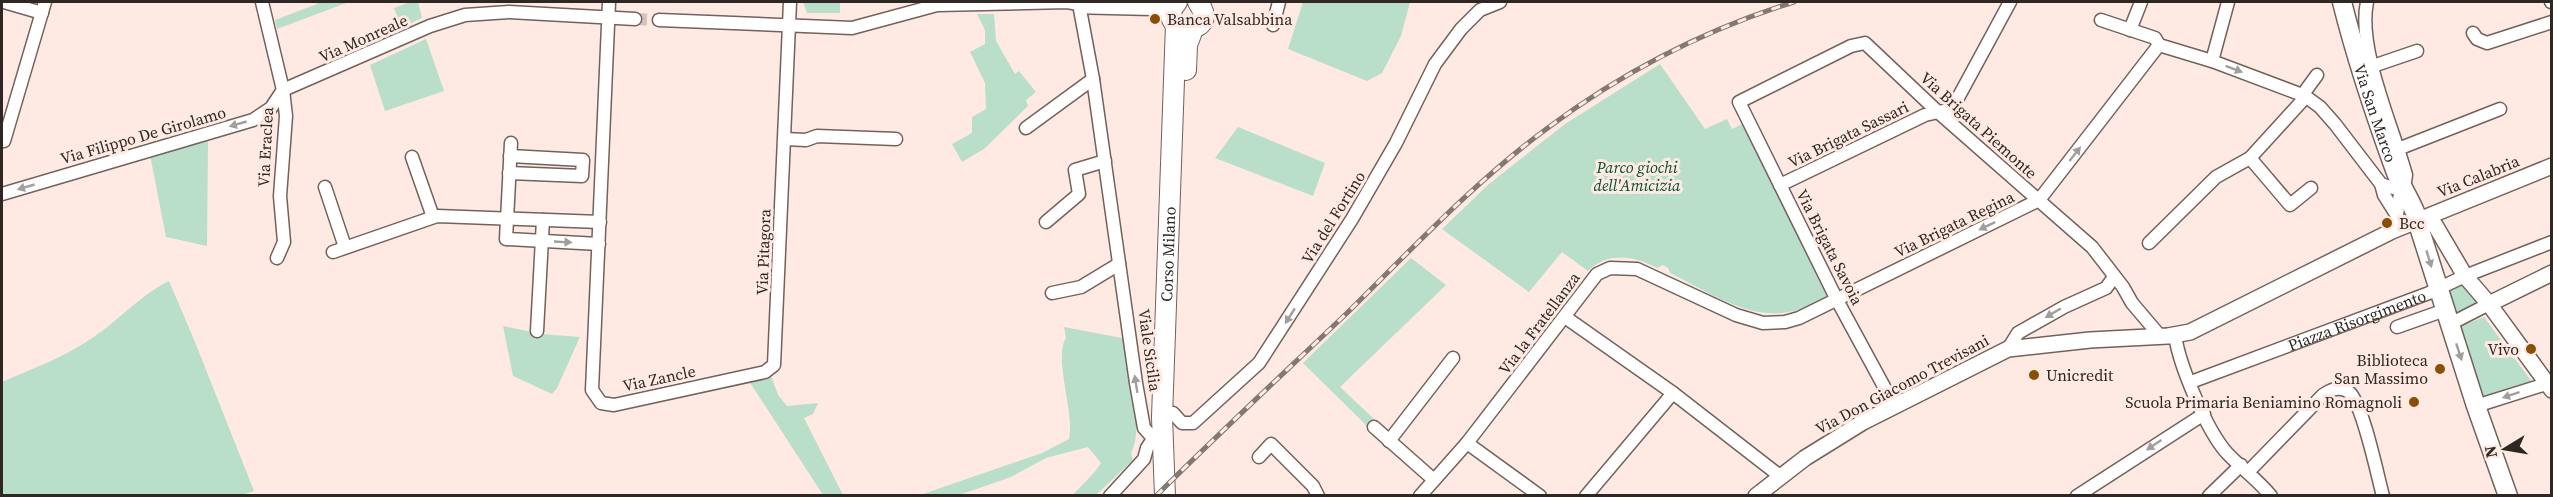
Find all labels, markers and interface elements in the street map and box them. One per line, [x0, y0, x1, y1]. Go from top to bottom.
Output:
place label: Banca Valsabbina [1167, 8, 1293, 30]
street label: Via Monreale [315, 9, 411, 67]
marker: Banca Valsabbina [1148, 12, 1162, 26]
street label: Via San Marco [2349, 61, 2402, 165]
one-way arrow [2225, 65, 2243, 75]
street label: Via Brigata Piemonte [1916, 66, 2042, 184]
street label: Via Brigata Sassari [1784, 95, 1912, 173]
street label: Via Filippo De Girolamo [58, 101, 229, 169]
street label: Via Eraclea [252, 106, 278, 187]
one-way arrow [229, 120, 247, 129]
one-way arrow [2069, 146, 2081, 162]
street label: Via Calabria [2434, 149, 2523, 202]
park label: Parco giochi dell'Amicizia [1594, 156, 1681, 196]
street label: Via del Fortino [1296, 166, 1370, 268]
one-way arrow [17, 183, 35, 193]
street label: Via Brigata Savoia [1791, 185, 1869, 309]
street label: Via Brigata Regina [1890, 185, 2018, 263]
street label: Corso Milano [1155, 206, 1180, 302]
street label: Via Pitagora [751, 208, 776, 295]
place label: Bcc [2399, 212, 2425, 234]
marker: Bcc [2380, 216, 2394, 230]
one-way arrow [1978, 221, 1995, 231]
one-way arrow [554, 238, 573, 247]
one-way arrow [2425, 250, 2434, 268]
street label: Via la Fratellanza [1493, 267, 1585, 379]
street label: Piazza Risorgimento [2285, 284, 2429, 356]
street label: Viale Sicilia [1133, 307, 1167, 394]
one-way arrow [1284, 308, 1295, 324]
one-way arrow [2045, 308, 2062, 318]
street label: Via Don Giacomo Trevisani [1811, 329, 1993, 439]
place label: Vivo [2488, 338, 2519, 360]
marker: Vivo [2524, 342, 2538, 356]
one-way arrow [2454, 343, 2464, 361]
place label: Biblioteca San Massimo [2334, 349, 2429, 389]
street label: Via Zancle [620, 360, 698, 396]
marker: Biblioteca San Massimo [2433, 362, 2447, 376]
place label: Unicredit [2046, 364, 2114, 386]
marker: Unicredit [2027, 368, 2041, 382]
one-way arrow [1132, 374, 1141, 393]
place label: Scuola Primaria Beniamino Romagnoli [2125, 391, 2402, 413]
one-way arrow [2502, 391, 2520, 400]
marker: Scuola Primaria Beniamino Romagnoli [2407, 395, 2421, 409]
north arrow [2475, 419, 2535, 479]
one-way arrow [2147, 439, 2163, 451]
text: N [2478, 444, 2502, 460]

